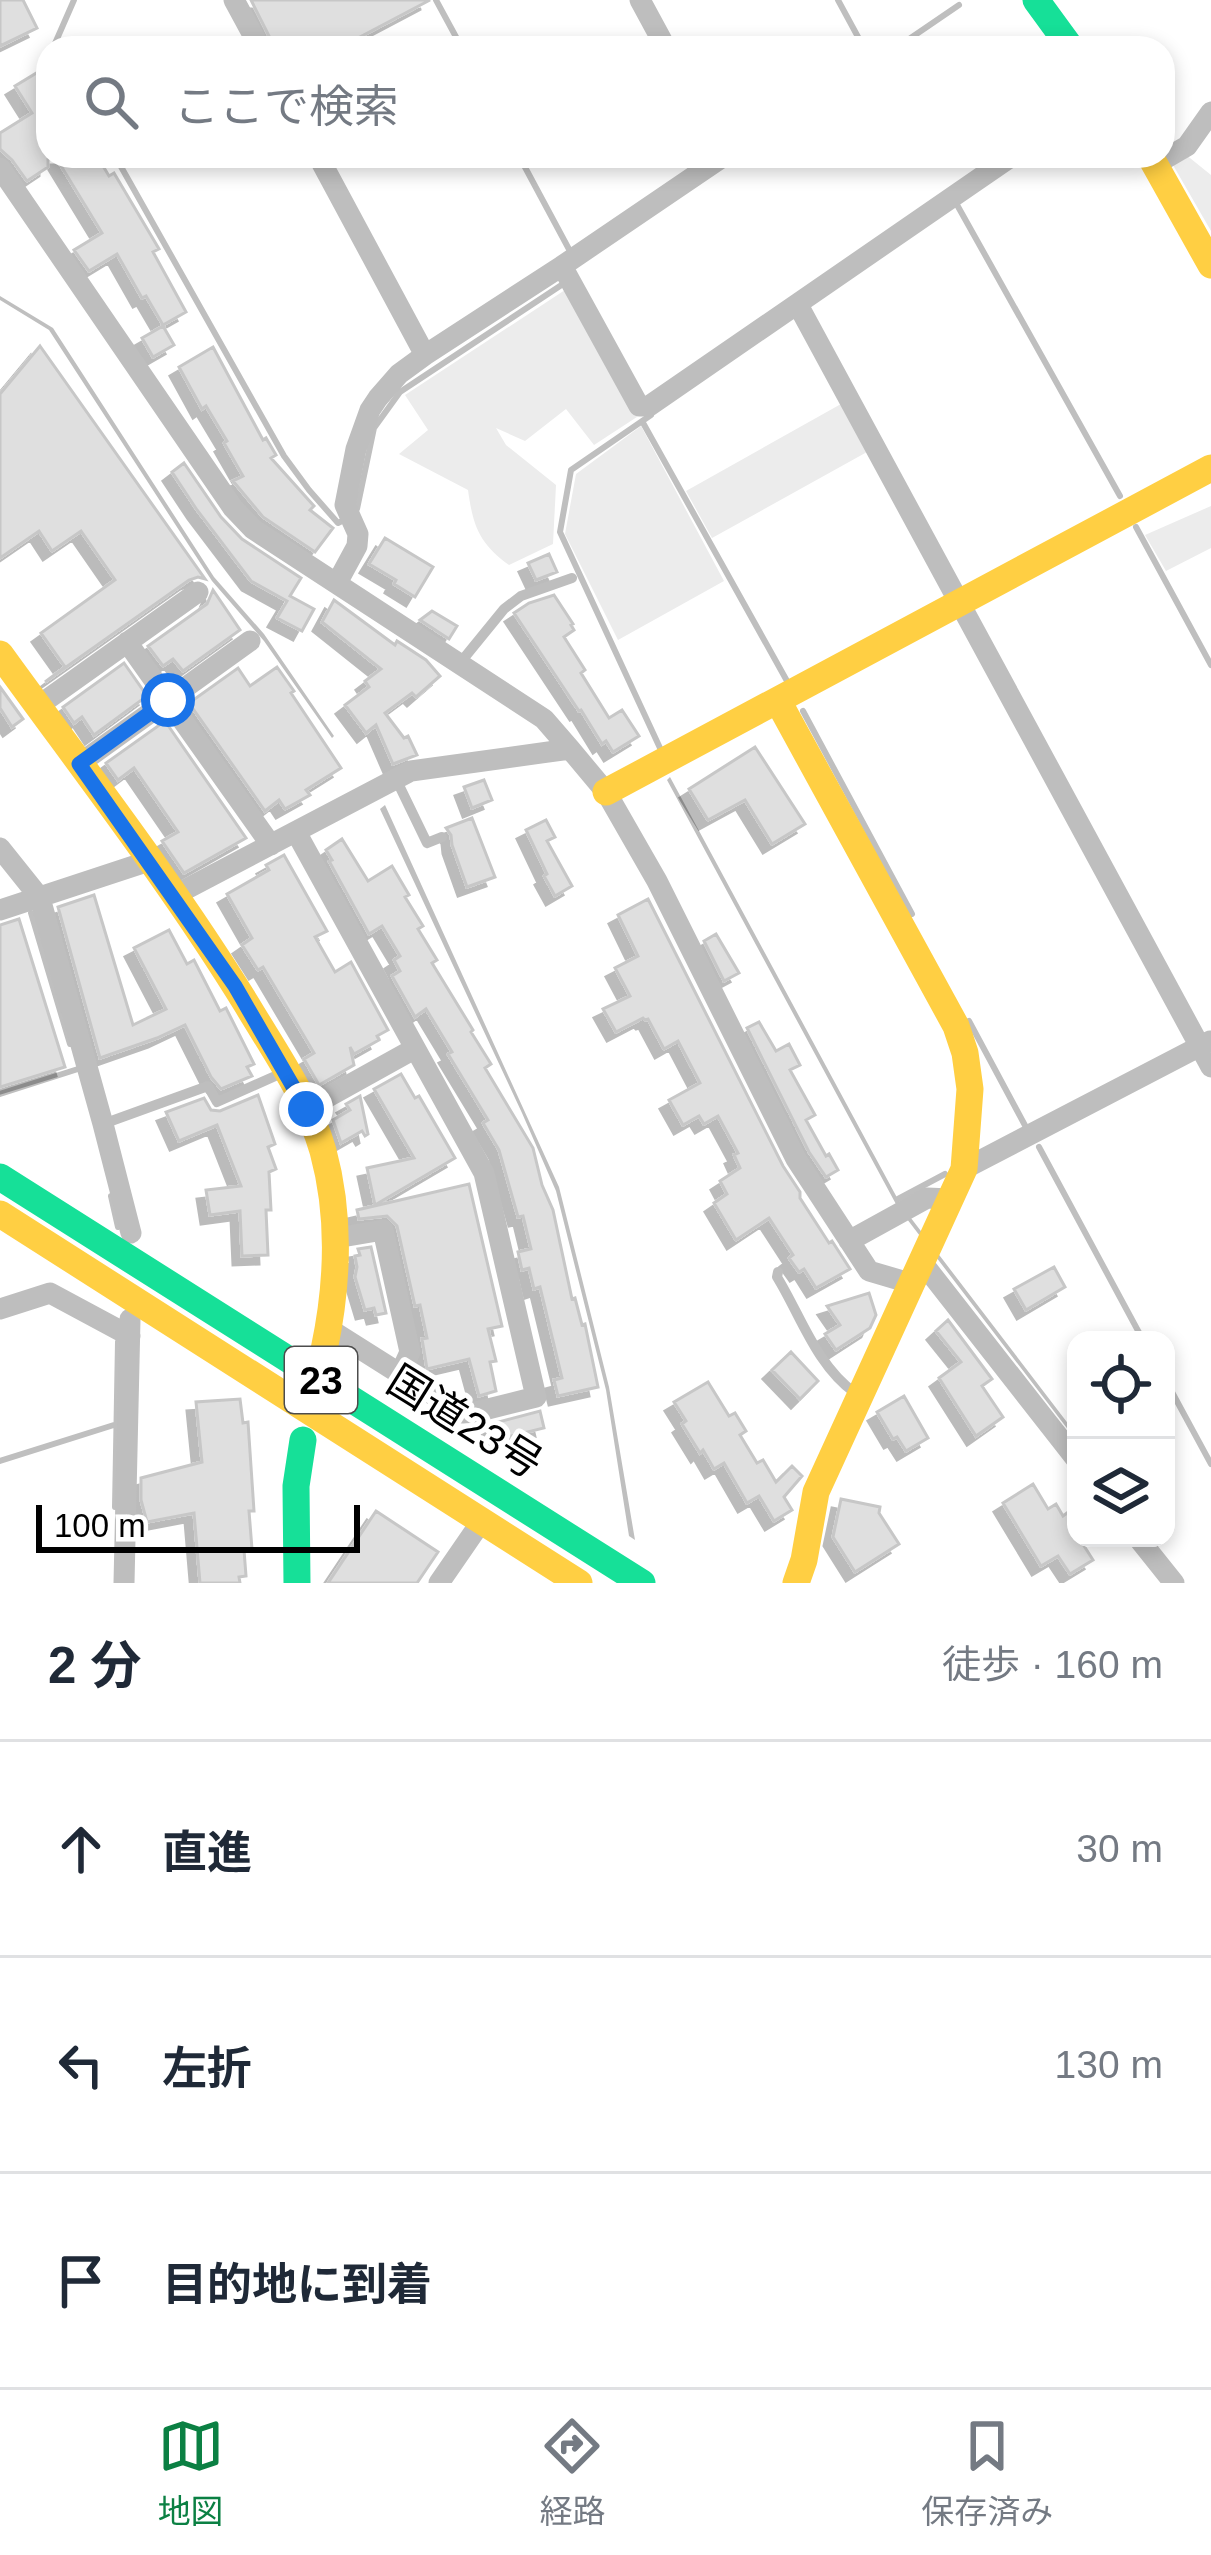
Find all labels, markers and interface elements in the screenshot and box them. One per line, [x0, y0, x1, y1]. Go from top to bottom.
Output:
search box [36, 36, 1175, 168]
icon: search [78, 69, 144, 135]
text: ここで検索 [174, 81, 399, 132]
route start [141, 673, 195, 727]
route end [279, 1082, 333, 1136]
map controls [1067, 1331, 1175, 1547]
button: locate [1067, 1331, 1175, 1439]
road number: 23 [285, 1347, 357, 1413]
street label: 国道23号 [379, 1356, 551, 1488]
button: layers [1067, 1439, 1175, 1547]
scale bar [36, 1499, 360, 1552]
text: 100 m [54, 1507, 146, 1544]
text: 2 分 [48, 1637, 142, 1694]
text: 徒歩 · 160 m [942, 1643, 1163, 1686]
icon: ahead [48, 1816, 114, 1882]
text: 直進 [162, 1827, 252, 1878]
text: 30 m [1076, 1827, 1163, 1870]
icon: left [48, 2032, 114, 2098]
text: 左折 [162, 2043, 252, 2094]
text: 130 m [1055, 2043, 1163, 2086]
icon: arrive [48, 2248, 114, 2314]
text: 目的地に到着 [162, 2259, 432, 2310]
tab: 地図 [158, 2413, 224, 2533]
tab: 経路 [539, 2413, 605, 2533]
tab: 保存済み [921, 2413, 1053, 2533]

